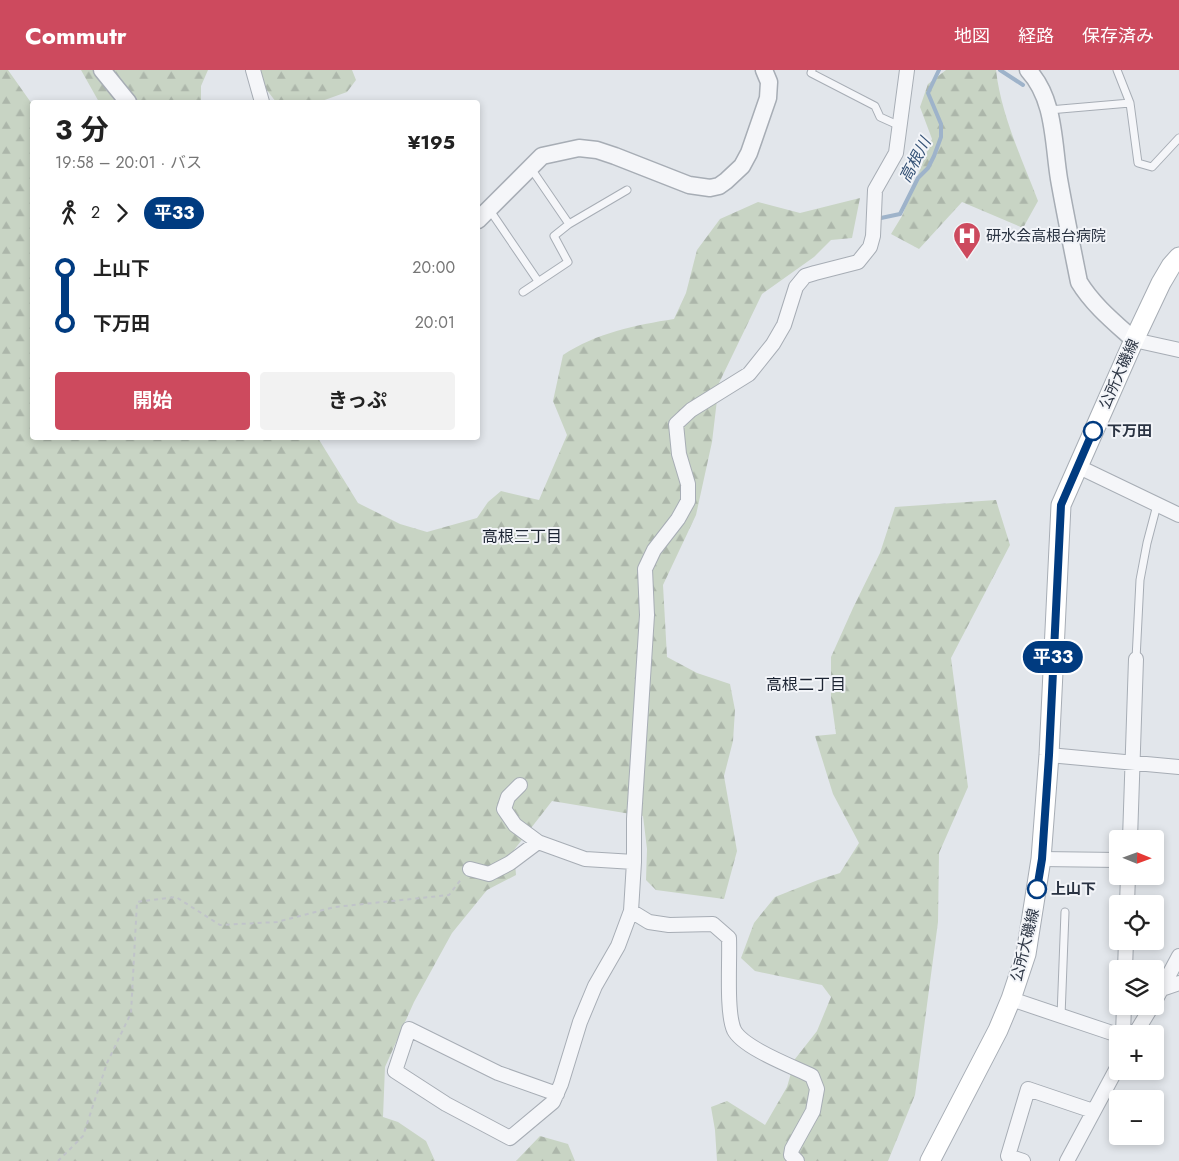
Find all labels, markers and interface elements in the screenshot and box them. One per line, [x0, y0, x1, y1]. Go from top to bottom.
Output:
text: Commutr [25, 18, 127, 53]
text: 地図 [954, 23, 990, 49]
text: 経路 [1018, 23, 1054, 49]
text: 保存済み [1082, 23, 1154, 49]
text: 3 分 [55, 109, 109, 150]
text: ¥195 [408, 129, 455, 156]
water label: 高根川 [894, 132, 937, 187]
text: 19:58 – 20:01 · バス [55, 151, 202, 174]
icon: walk [55, 199, 83, 227]
icon: forward [108, 199, 136, 227]
text: 平33 [154, 200, 194, 226]
text: 2 [91, 201, 100, 224]
hospital icon: 研水会高根台病院 [952, 221, 982, 260]
place label: 研水会高根台病院 [986, 225, 1106, 247]
text: 上山下 [93, 255, 150, 282]
text: 20:00 [412, 256, 455, 279]
text: 下万田 [93, 310, 150, 337]
text: 20:01 [415, 311, 455, 334]
street label: 公所大磯線 [1094, 335, 1144, 413]
button: 開始 [55, 372, 250, 430]
button: きっぷ [260, 372, 455, 430]
place label: 下万田 [1107, 420, 1152, 442]
marker: 下万田 [1083, 421, 1103, 441]
district label: 高根三丁目 [482, 525, 562, 548]
line badge: 平33 [1024, 641, 1082, 673]
text: 平33 [1033, 644, 1073, 670]
district label: 高根二丁目 [766, 673, 846, 696]
north arrow [1109, 830, 1164, 885]
map controls [1109, 830, 1164, 1145]
place label: 上山下 [1051, 878, 1096, 900]
marker: 上山下 [1027, 879, 1047, 899]
button: locate [1109, 895, 1164, 950]
street label: 公所大磯線 [1005, 906, 1045, 984]
button: layers [1109, 960, 1164, 1015]
button: + [1109, 1025, 1164, 1080]
button: − [1109, 1090, 1164, 1145]

